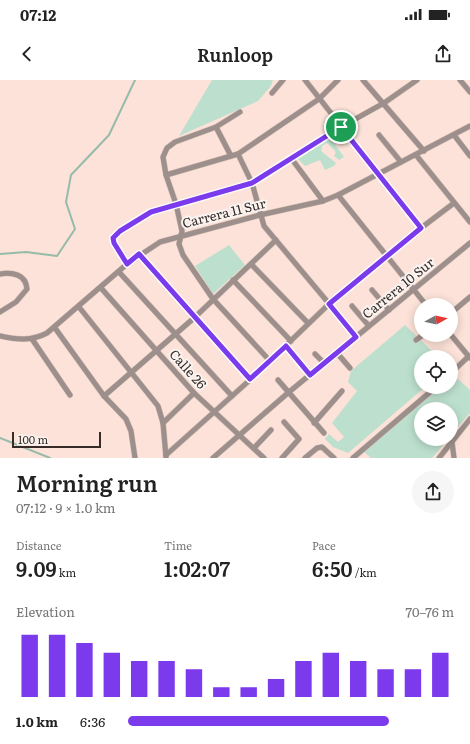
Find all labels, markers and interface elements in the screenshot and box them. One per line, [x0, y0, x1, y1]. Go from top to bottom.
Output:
text: 07:12 [20, 3, 56, 26]
text: Runloop [197, 41, 273, 68]
icon: back [16, 43, 38, 65]
icon: share [432, 43, 454, 65]
pin [324, 110, 358, 144]
icon: arrive [330, 116, 352, 138]
street label: Carrera 11 Sur [180, 193, 269, 232]
street label: Carrera 10 Sur [358, 252, 438, 323]
north arrow [414, 298, 458, 342]
map controls [414, 298, 458, 446]
street label: Calle 26 [165, 345, 211, 393]
button: locate [414, 350, 458, 394]
button: layers [414, 402, 458, 446]
scale bar [12, 430, 101, 449]
text: 100 m [18, 431, 48, 447]
text: Morning run [16, 466, 158, 499]
button: share [412, 471, 454, 513]
text: 07:12 · 9 × 1.0 km [16, 498, 115, 517]
text: Distance [16, 537, 61, 553]
text: Time [164, 537, 192, 553]
text: Pace [312, 537, 336, 553]
text: 9.09 [16, 553, 57, 583]
text: 1:02:07 [164, 553, 230, 583]
text: 6:50 [312, 553, 353, 583]
text: km [57, 564, 76, 580]
text: /km [353, 564, 377, 580]
text: Elevation [16, 602, 75, 621]
text: 70–76 m [405, 602, 454, 621]
text: 1.0 km [16, 712, 58, 731]
text: 6:36 [80, 712, 105, 731]

